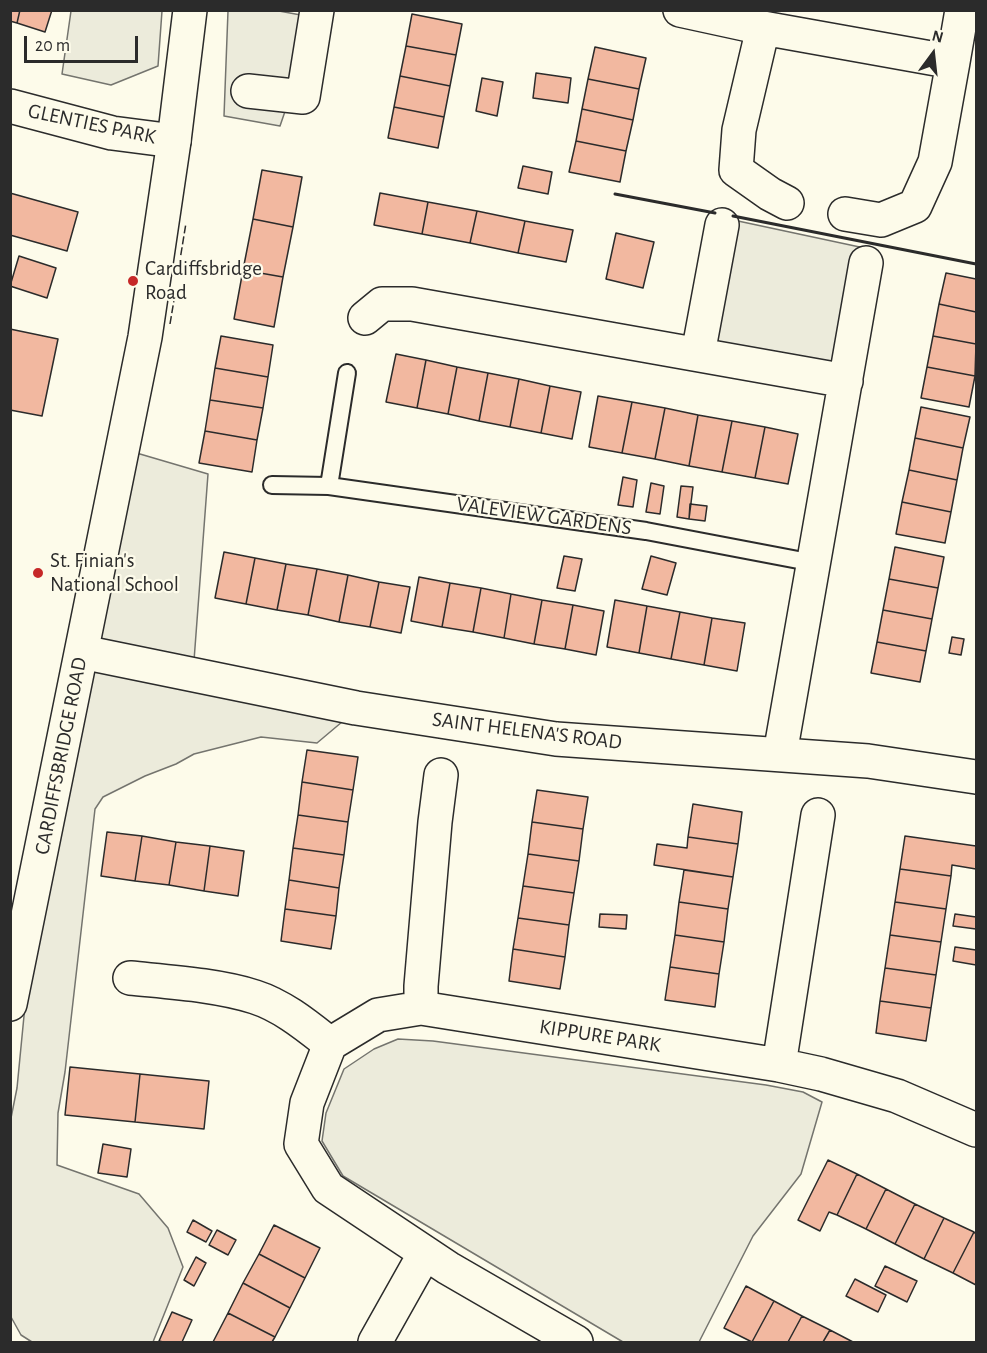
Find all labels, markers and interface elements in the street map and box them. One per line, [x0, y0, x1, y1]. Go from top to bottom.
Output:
scale bar [27, 24, 141, 62]
north arrow [903, 24, 963, 84]
text: N [930, 27, 945, 46]
text: 20 m [35, 37, 70, 55]
street label: GLENTIES PARK [26, 98, 158, 150]
place label: Cardiffsbridge Road [145, 256, 262, 306]
marker: Cardiffsbridge Road [126, 274, 140, 288]
street label: VALEVIEW GARDENS [455, 491, 633, 541]
place label: St. Finian's National School [50, 548, 179, 598]
marker: St. Finian's National School [31, 566, 45, 580]
street label: CARDIFFSBRIDGE ROAD [30, 655, 92, 857]
street label: SAINT HELENA'S ROAD [431, 707, 623, 755]
street label: KIPPURE PARK [538, 1014, 662, 1058]

